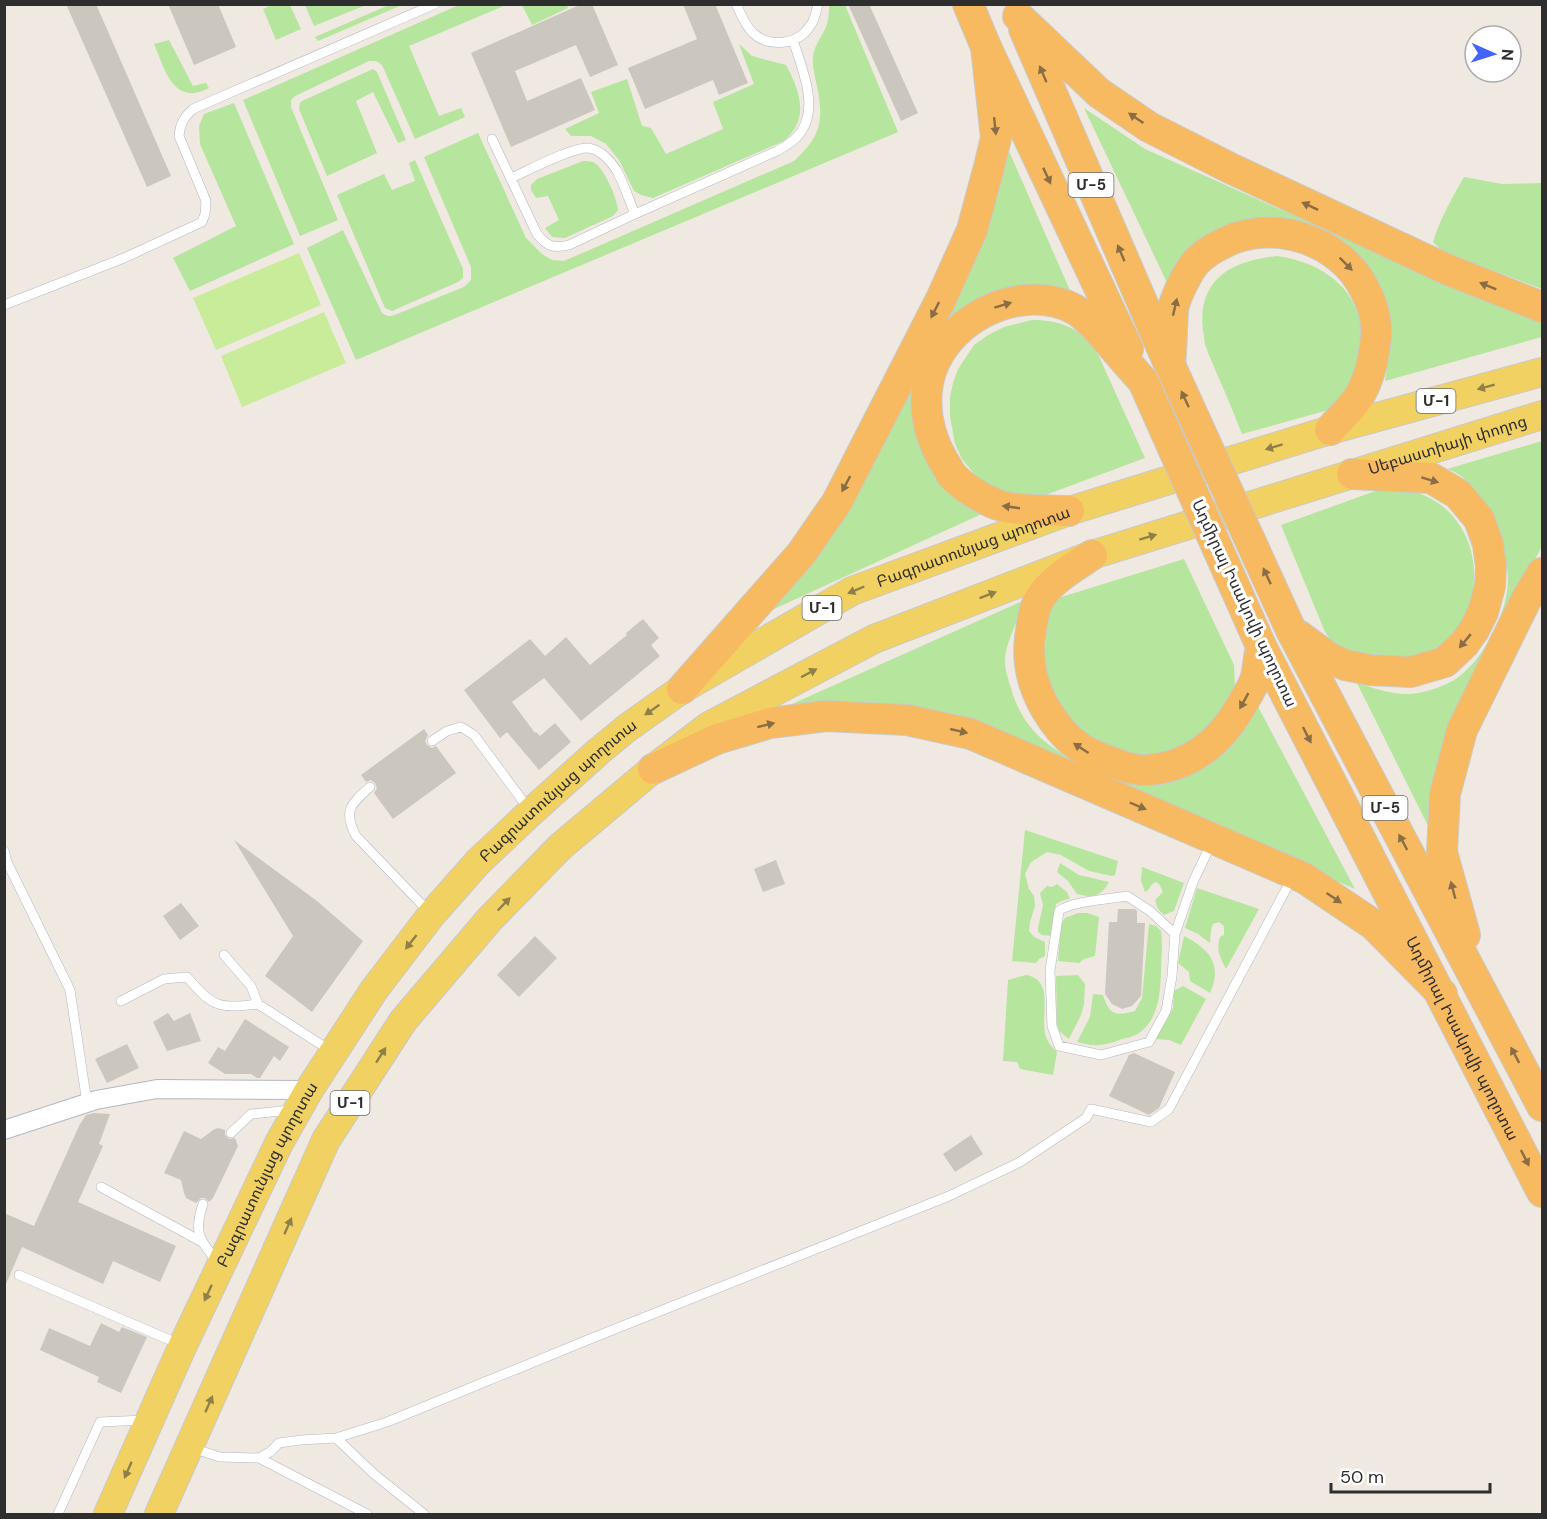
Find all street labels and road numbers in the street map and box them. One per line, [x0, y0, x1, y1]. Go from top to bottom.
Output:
road number: Մ-5 [1068, 173, 1114, 197]
road number: Մ-1 [1416, 389, 1456, 413]
street label: Սեբաստիայի փողոց [1365, 410, 1529, 480]
street label: Ադմիրալ Իսակովի պողոտա [1187, 496, 1302, 710]
street label: Բագրատունյաց պողոտա [874, 501, 1073, 592]
road number: Մ-1 [802, 596, 842, 620]
street label: Բագրատունյաց պողոտա [475, 714, 641, 867]
road number: Մ-5 [1362, 796, 1408, 820]
street label: Ադմիրալ Իսակովի պողոտա [1401, 933, 1524, 1144]
street label: Բագրատունյաց պողոտա [212, 1078, 323, 1271]
road number: Մ-1 [330, 1091, 370, 1115]

